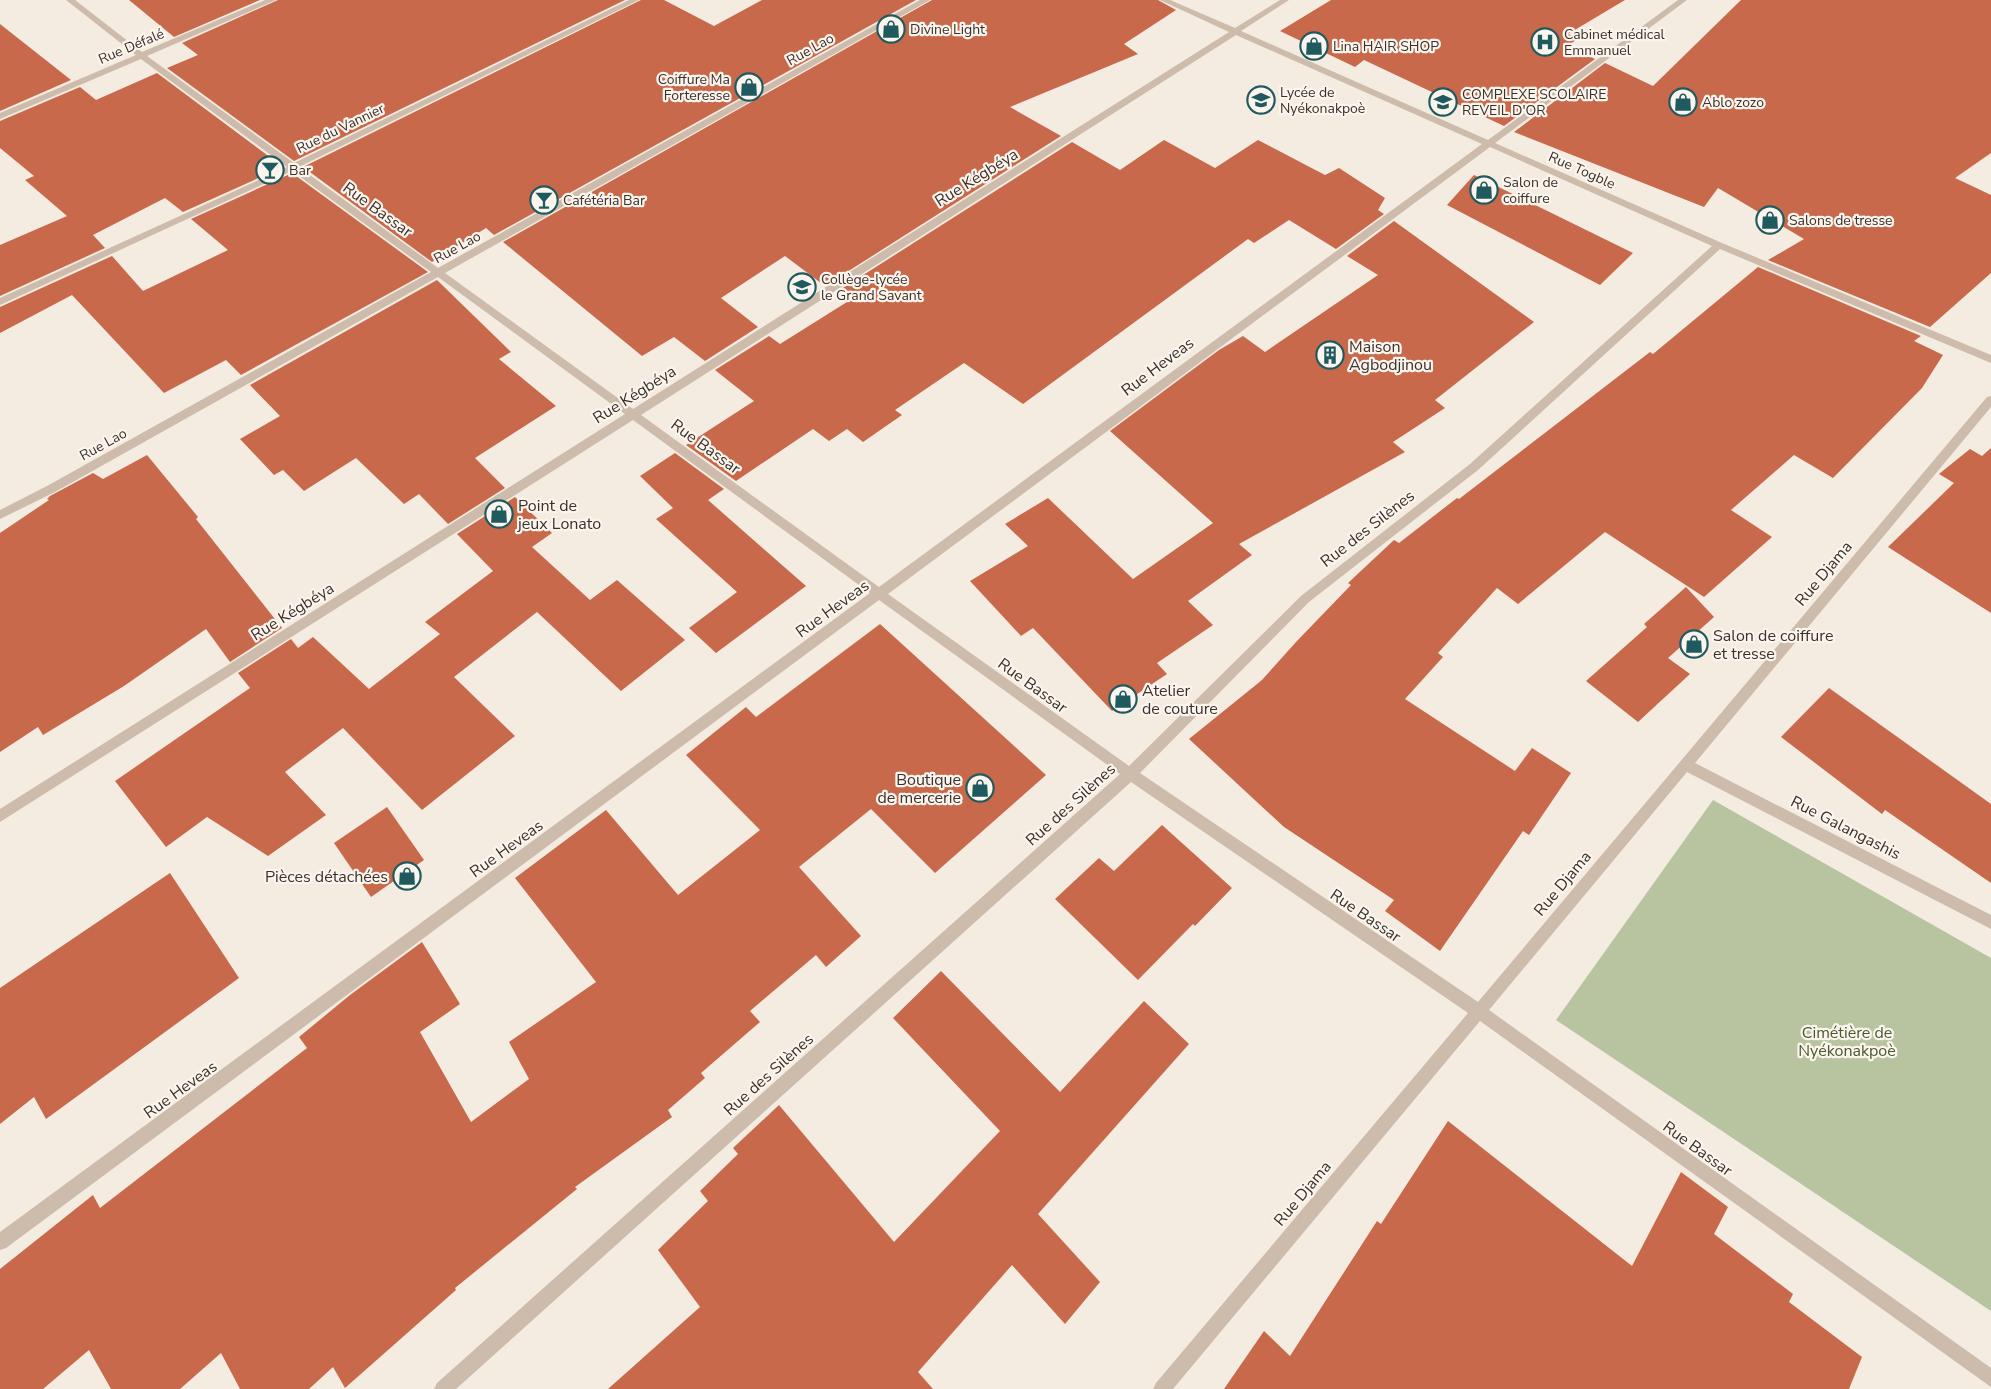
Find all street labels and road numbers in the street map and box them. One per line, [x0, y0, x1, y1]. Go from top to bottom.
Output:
street label: Rue Défalé [95, 24, 167, 69]
street label: Rue Lao [783, 29, 837, 70]
street label: Rue du Vannier [293, 99, 387, 158]
street label: Rue Kégbéya [931, 144, 1022, 212]
street label: Rue Togble [1545, 147, 1618, 194]
street label: Rue Bassar [338, 177, 417, 243]
street label: Rue Lao [430, 227, 484, 268]
street label: Rue Heveas [1117, 332, 1198, 401]
street label: Rue Kégbéya [589, 361, 680, 429]
street label: Rue Bassar [666, 414, 745, 480]
street label: Rue Lao [76, 424, 130, 465]
street label: Rue des Silènes [1316, 485, 1419, 573]
street label: Rue Djama [1790, 536, 1857, 611]
street label: Rue Heveas [791, 575, 874, 643]
street label: Rue Kégbéya [247, 578, 338, 646]
street label: Rue Bassar [993, 653, 1072, 719]
street label: Rue des Silènes [1021, 758, 1120, 851]
street label: Rue Galangashis [1787, 791, 1904, 865]
street label: Rue Heveas [465, 815, 548, 883]
street label: Rue Djama [1529, 846, 1596, 921]
street label: Rue Bassar [1326, 884, 1405, 948]
street label: Rue des Silènes [719, 1028, 818, 1121]
street label: Rue Heveas [139, 1056, 222, 1124]
street label: Rue Bassar [1658, 1116, 1737, 1182]
street label: Rue Djama [1269, 1156, 1336, 1231]

